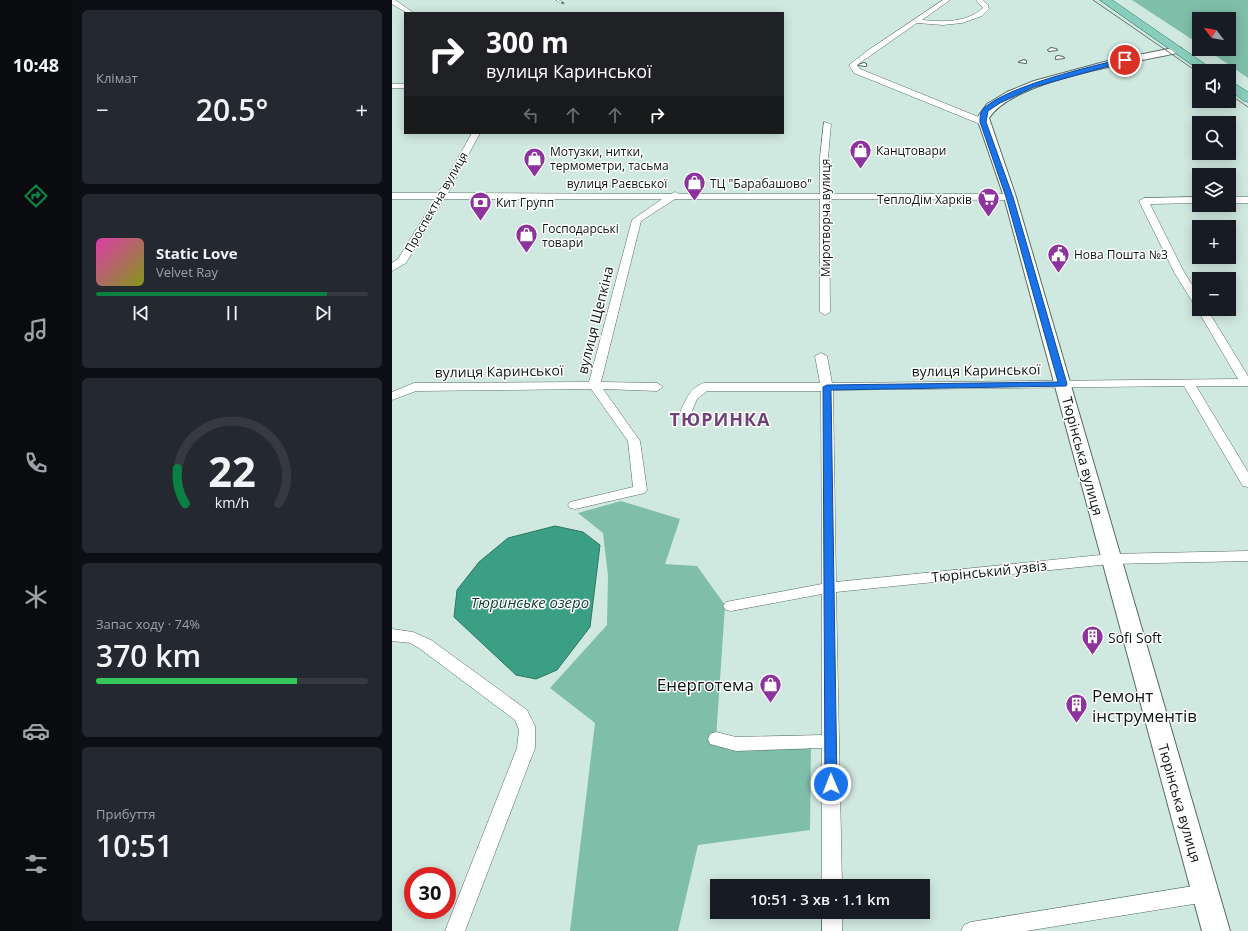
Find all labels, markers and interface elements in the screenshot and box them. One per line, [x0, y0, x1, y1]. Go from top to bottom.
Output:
north arrow [1192, 12, 1236, 56]
map controls [1192, 12, 1236, 316]
text: 300 m [486, 23, 569, 61]
icon: right [420, 28, 472, 80]
pin [1108, 43, 1142, 77]
icon: arrive [1114, 49, 1136, 71]
text: 10:48 [13, 53, 59, 77]
text: вулиця Каринської [486, 59, 652, 83]
button: sound [1192, 64, 1236, 108]
text: Клімат [96, 69, 138, 87]
text: 20.5° [196, 89, 268, 130]
text: − [96, 94, 109, 124]
text: + [355, 94, 368, 124]
icon: left [520, 104, 542, 126]
icon: ahead [562, 104, 584, 126]
icon: ahead [604, 104, 626, 126]
icon: right [646, 104, 668, 126]
button: search [1192, 116, 1236, 160]
shop icon: Канцтовари [848, 137, 874, 170]
place label: Канцтовари [876, 142, 947, 159]
place label: Мотузки, нитки, термометри, тасьма [550, 143, 669, 174]
shop icon: Мотузки, нитки, термометри, тасьма [522, 145, 548, 178]
street label: Проспектна вулиця [400, 148, 472, 256]
street label: Миротворча вулиця [817, 159, 834, 277]
button: layers [1192, 168, 1236, 212]
shop icon: ТЦ "Барабашово" [681, 170, 707, 203]
street label: вулиця Раєвської [567, 175, 668, 192]
place label: ТЦ "Барабашово" [710, 175, 812, 192]
icon: directions [22, 182, 50, 210]
supermarket icon: ТеплоДім Харків [975, 186, 1001, 219]
bank icon: Кит Групп [467, 189, 493, 222]
place label: ТеплоДім Харків [877, 191, 972, 208]
place label: Кит Групп [496, 194, 554, 211]
place label: Господарські товари [542, 220, 619, 251]
button: + [1192, 220, 1236, 264]
shop icon: Господарські товари [513, 222, 539, 255]
public building icon: Нова Пошта №3 [1046, 241, 1072, 274]
text: Static Love [156, 243, 238, 263]
place label: Нова Пошта №3 [1074, 246, 1168, 263]
text: Velvet Ray [156, 263, 218, 281]
street label: вулиця Щепкіна [572, 264, 618, 376]
button: − [1192, 272, 1236, 316]
icon: previous [130, 302, 152, 324]
icon: pause [221, 302, 243, 324]
icon: next [312, 302, 334, 324]
icon: music [22, 316, 50, 344]
street label: вулиця Каринської [911, 359, 1041, 381]
street label: вулиця Каринської [434, 360, 564, 382]
street label: Тюрінська вулиця [1058, 394, 1108, 518]
district label: ТЮРИНКА [669, 407, 771, 431]
text: 22 [208, 442, 256, 498]
icon: phone [22, 449, 50, 477]
text: km/h [215, 492, 249, 511]
street label: Тюрінський узвіз [930, 555, 1048, 587]
icon: climate [22, 583, 50, 611]
water label: Тюринське озеро [471, 592, 589, 612]
text: Запас ходу · 74% [96, 615, 200, 633]
building icon: Sofi Soft [1080, 624, 1106, 657]
place label: Sofi Soft [1108, 628, 1162, 647]
text: 370 km [96, 635, 201, 676]
shop icon: Енерготема [757, 671, 783, 704]
place label: Енерготема [657, 673, 754, 696]
place label: Ремонт інструментів [1092, 684, 1197, 727]
building icon: Ремонт інструментів [1063, 692, 1089, 725]
icon: car [22, 717, 50, 745]
street label: Тюрінська вулиця [1154, 742, 1206, 864]
position arrow [810, 763, 852, 805]
text: Прибуття [96, 805, 155, 823]
text: 10:51 [96, 825, 173, 866]
icon: filters [22, 850, 50, 878]
speed limit sign: 30 [404, 867, 456, 919]
text: 10:51 · 3 хв · 1.1 km [750, 889, 890, 909]

